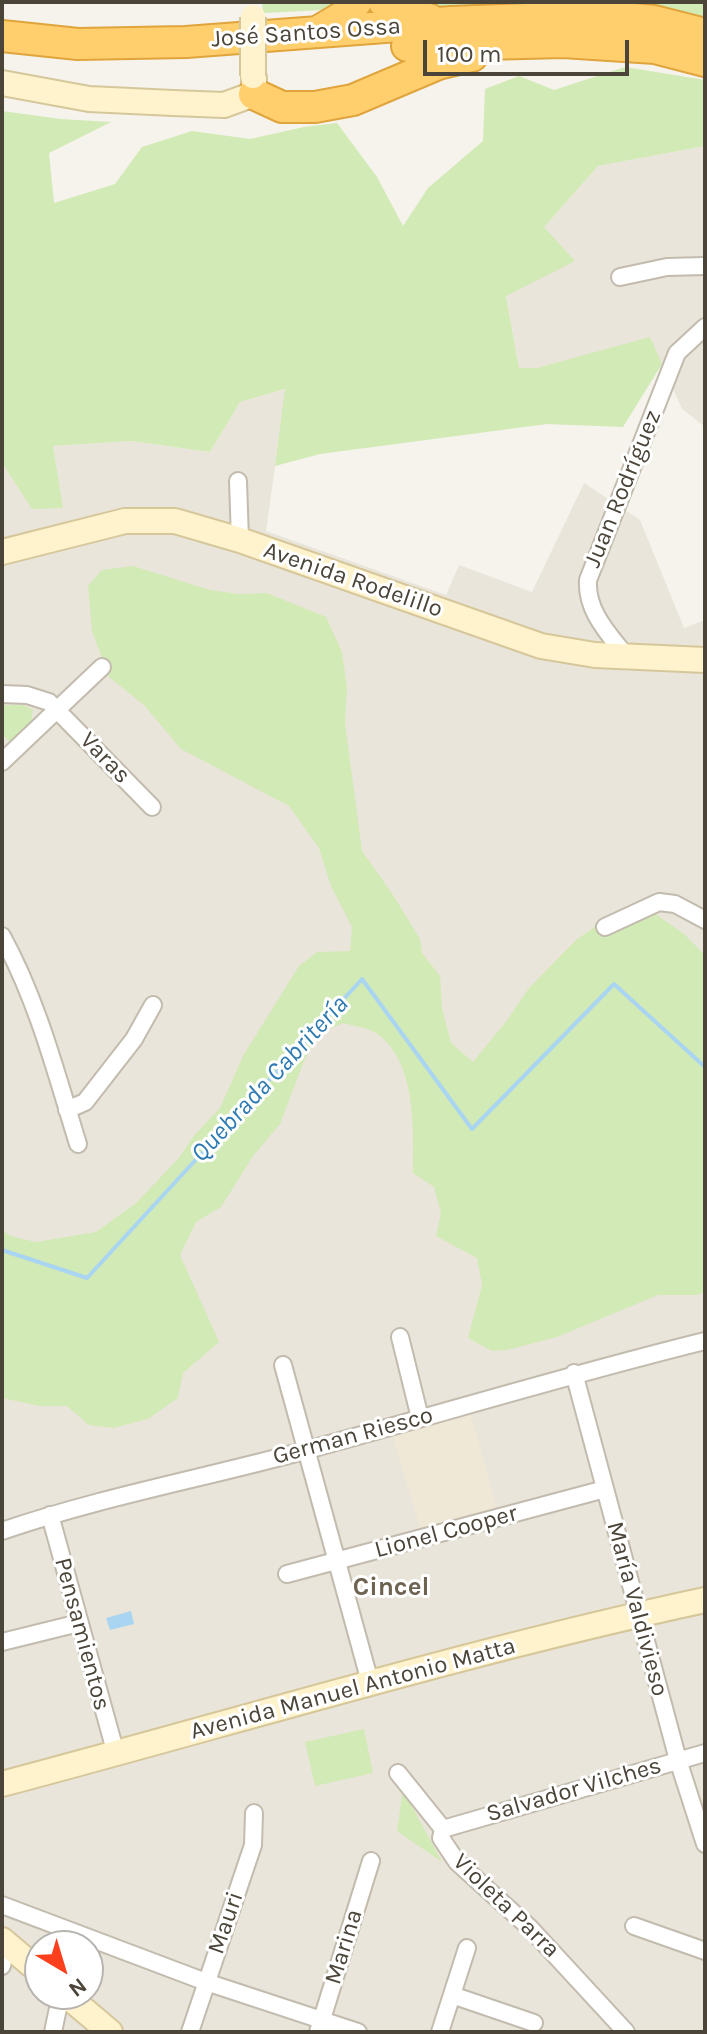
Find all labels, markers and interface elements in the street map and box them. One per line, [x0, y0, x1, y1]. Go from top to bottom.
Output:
street label: José Santos Ossa [210, 12, 402, 54]
scale bar [427, 24, 633, 74]
text: 100 m [437, 40, 502, 68]
street label: Juan Rodríguez [578, 406, 668, 572]
street label: Avenida Rodelillo [260, 536, 446, 624]
street label: Varas [74, 726, 136, 790]
water label: Quebrada Cabritería [185, 989, 355, 1169]
street label: German Riesco [270, 1401, 436, 1471]
street label: Lionel Cooper [371, 1499, 521, 1565]
street label: María Valdivieso [600, 1519, 674, 1699]
street label: Pensamientos [48, 1554, 116, 1714]
district label: Cincel [353, 1572, 429, 1604]
street label: Avenida Manuel Antonio Matta [187, 1632, 519, 1746]
street label: Salvador Vilches [483, 1751, 665, 1829]
street label: Violeta Parra [446, 1848, 566, 1964]
street label: Mauri [202, 1888, 250, 1958]
street label: Marina [319, 1906, 369, 1988]
north arrow [24, 1930, 104, 2010]
text: N [63, 1972, 92, 2002]

